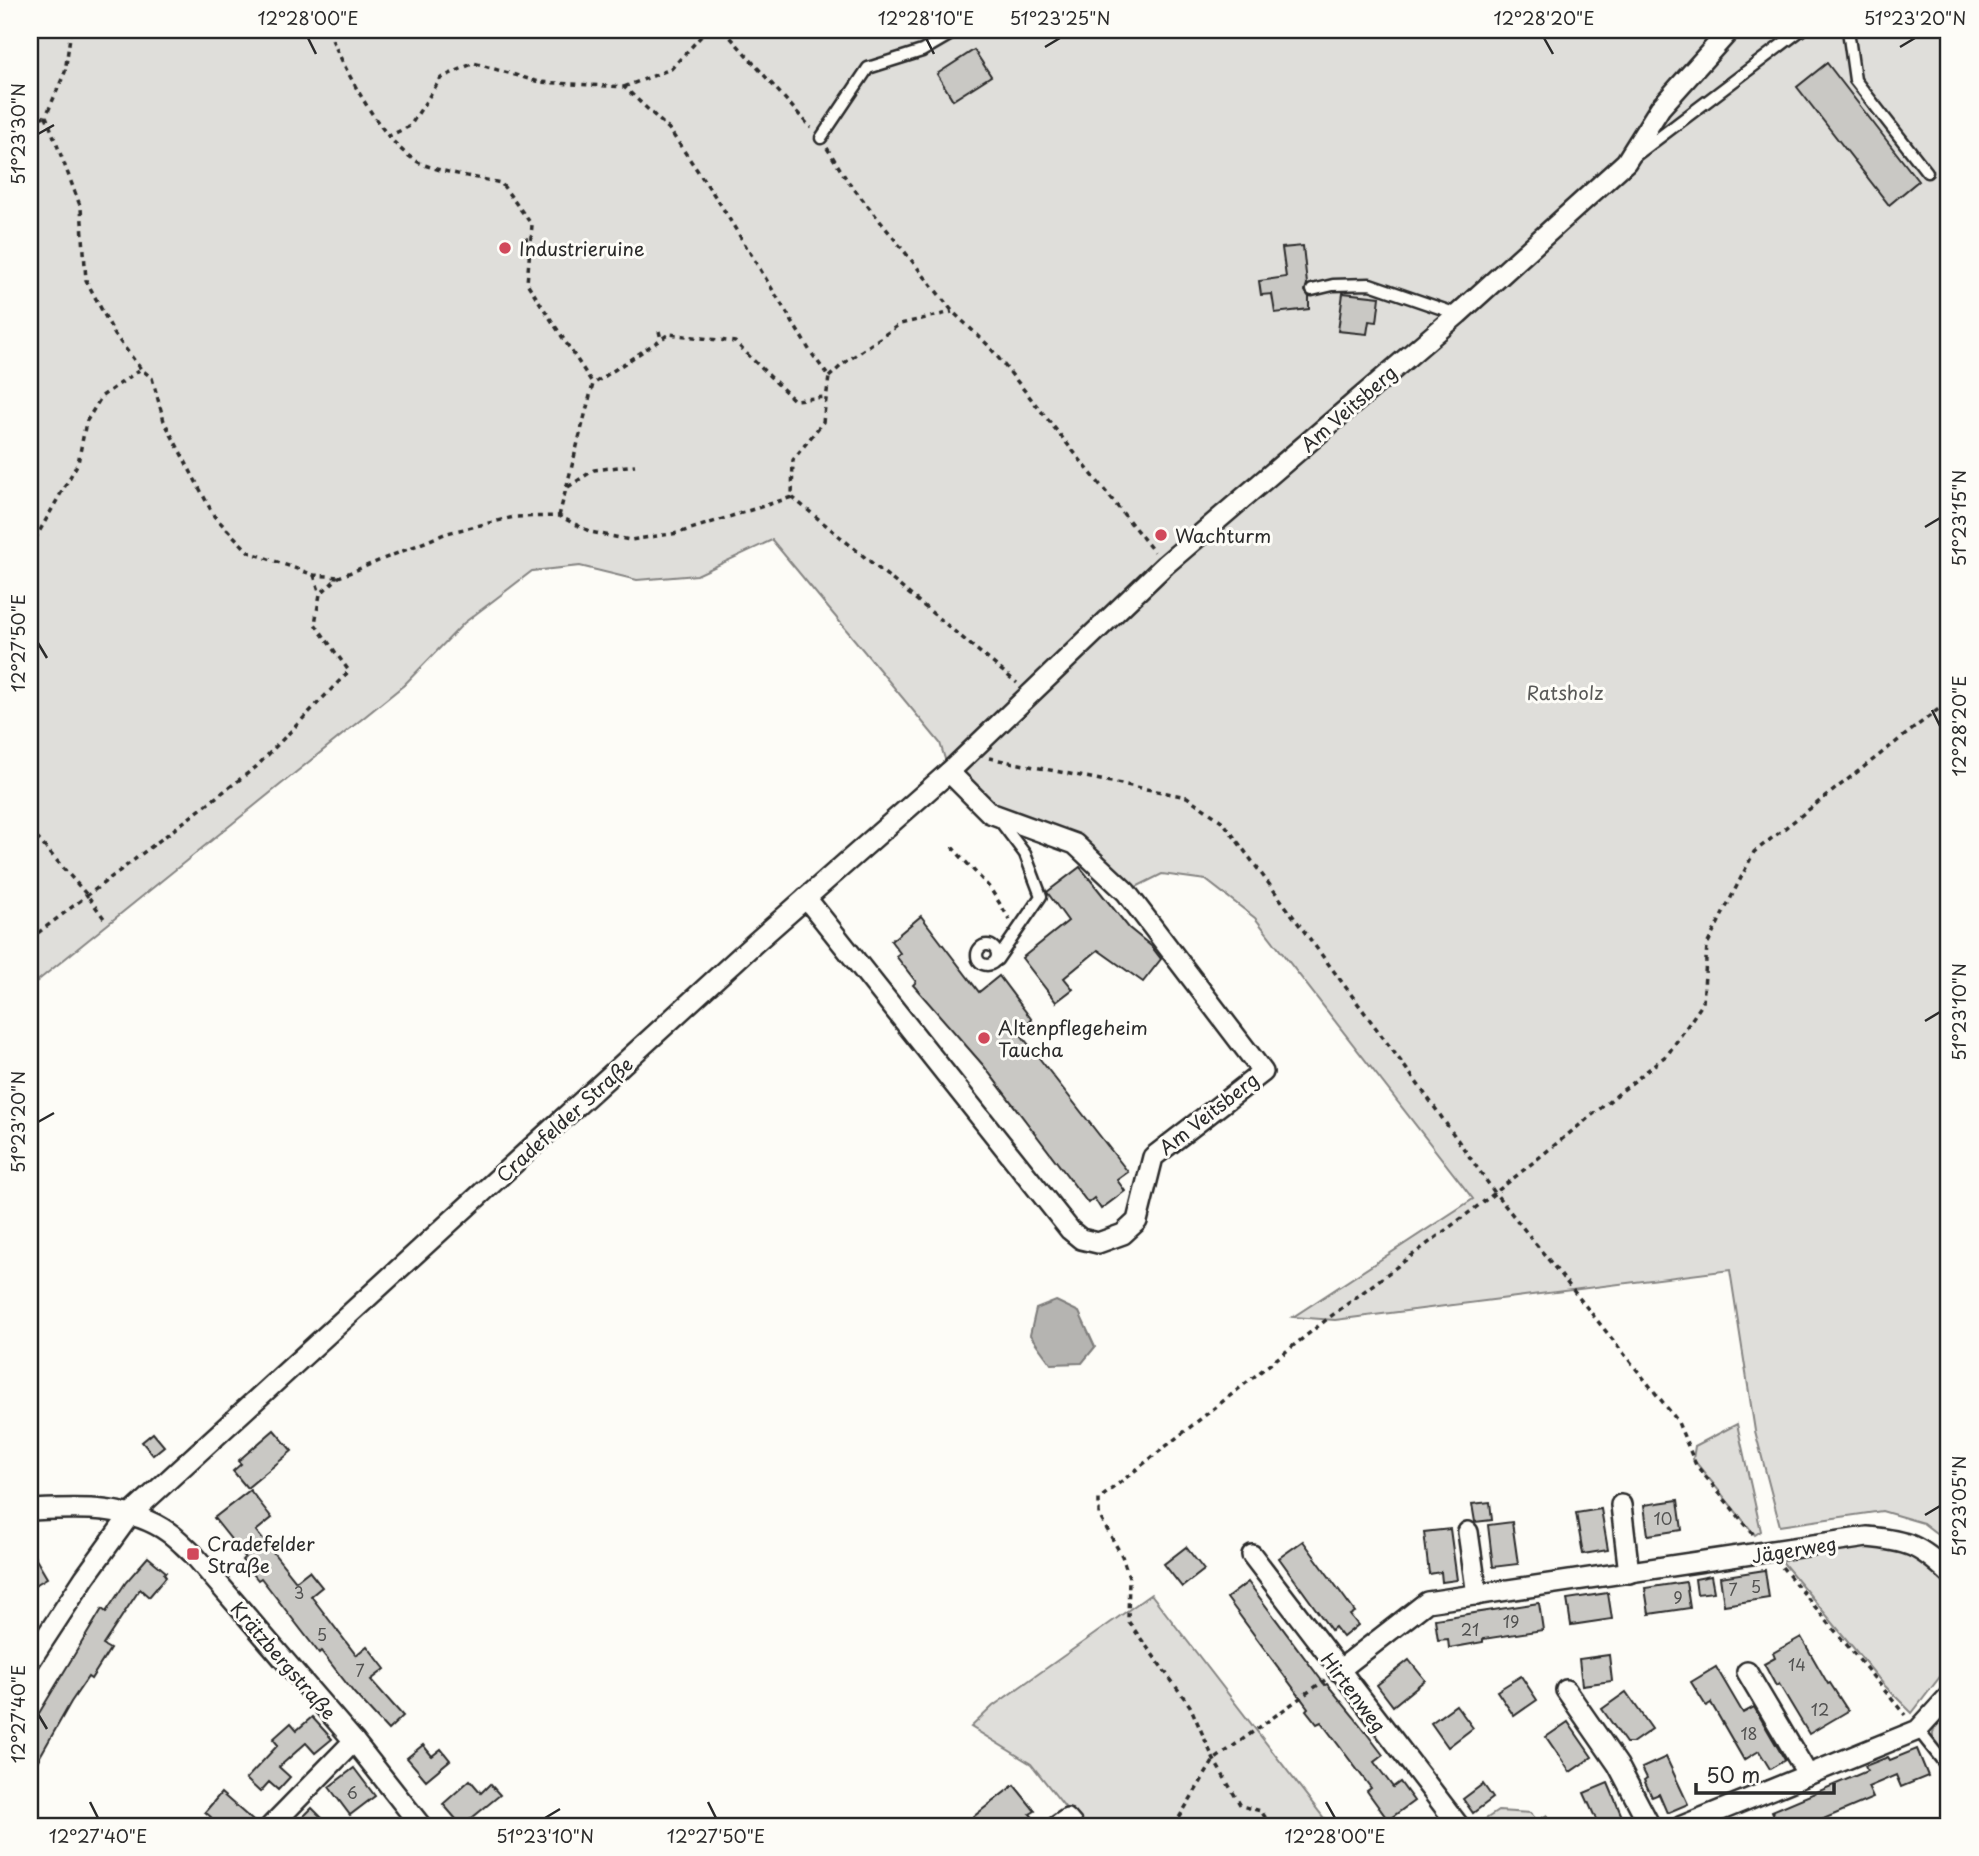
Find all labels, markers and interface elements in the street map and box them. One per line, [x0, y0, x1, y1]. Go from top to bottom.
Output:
text: 12°28'00"E [257, 4, 359, 31]
text: 12°28'10"E [878, 4, 974, 31]
text: 51°23'25"N [1009, 4, 1111, 31]
text: 12°28'20"E [1494, 4, 1594, 31]
text: 51°23'20"N [1864, 4, 1966, 31]
text: 51°23'30"N [4, 83, 31, 185]
place label: Industrieruine [519, 234, 645, 262]
marker: Industrieruine [497, 240, 513, 256]
street label: Am Veitsberg [1294, 358, 1402, 458]
text: 51°23'15"N [1945, 470, 1972, 566]
place label: Wachturm [1175, 521, 1271, 549]
marker: Wachturm [1153, 527, 1169, 543]
text: 12°27'50"E [4, 594, 31, 692]
text: 12°28'20"E [1945, 676, 1972, 776]
park label: Ratsholz [1526, 678, 1604, 706]
text: 51°23'10"N [1945, 963, 1972, 1061]
place label: Altenpflegeheim Taucha [998, 1013, 1148, 1063]
marker: Altenpflegeheim Taucha [976, 1030, 992, 1046]
street label: Cradefelder Straße [489, 1050, 639, 1188]
street label: Am Veitsberg [1152, 1065, 1264, 1161]
text: 51°23'20"N [4, 1071, 31, 1173]
text: 51°23'05"N [1945, 1455, 1972, 1557]
house number: 10 [1654, 1506, 1672, 1530]
street label: Jägerweg [1749, 1528, 1839, 1570]
place label: Cradefelder Straße [207, 1529, 315, 1579]
marker: Cradefelder Straße [185, 1546, 201, 1562]
house number: 5 [1751, 1574, 1761, 1598]
house number: 7 [1728, 1577, 1738, 1601]
house number: 3 [294, 1580, 304, 1604]
house number: 9 [1673, 1585, 1683, 1609]
street label: Krätzbergstraße [225, 1595, 343, 1725]
house number: 19 [1503, 1609, 1519, 1633]
house number: 21 [1461, 1617, 1479, 1641]
house number: 5 [317, 1622, 327, 1646]
street label: Hirtenweg [1315, 1646, 1393, 1738]
house number: 14 [1788, 1652, 1806, 1676]
house number: 7 [355, 1658, 365, 1682]
text: 12°27'40"E [4, 1665, 31, 1763]
house number: 12 [1811, 1697, 1829, 1721]
house number: 18 [1740, 1721, 1758, 1745]
scale bar [1696, 1751, 1834, 1795]
text: 50 m [1706, 1758, 1760, 1790]
house number: 6 [346, 1780, 358, 1804]
text: 12°27'40"E [49, 1822, 147, 1849]
text: 51°23'10"N [496, 1822, 594, 1849]
text: 12°27'50"E [667, 1822, 765, 1849]
text: 12°28'00"E [1284, 1822, 1386, 1849]

